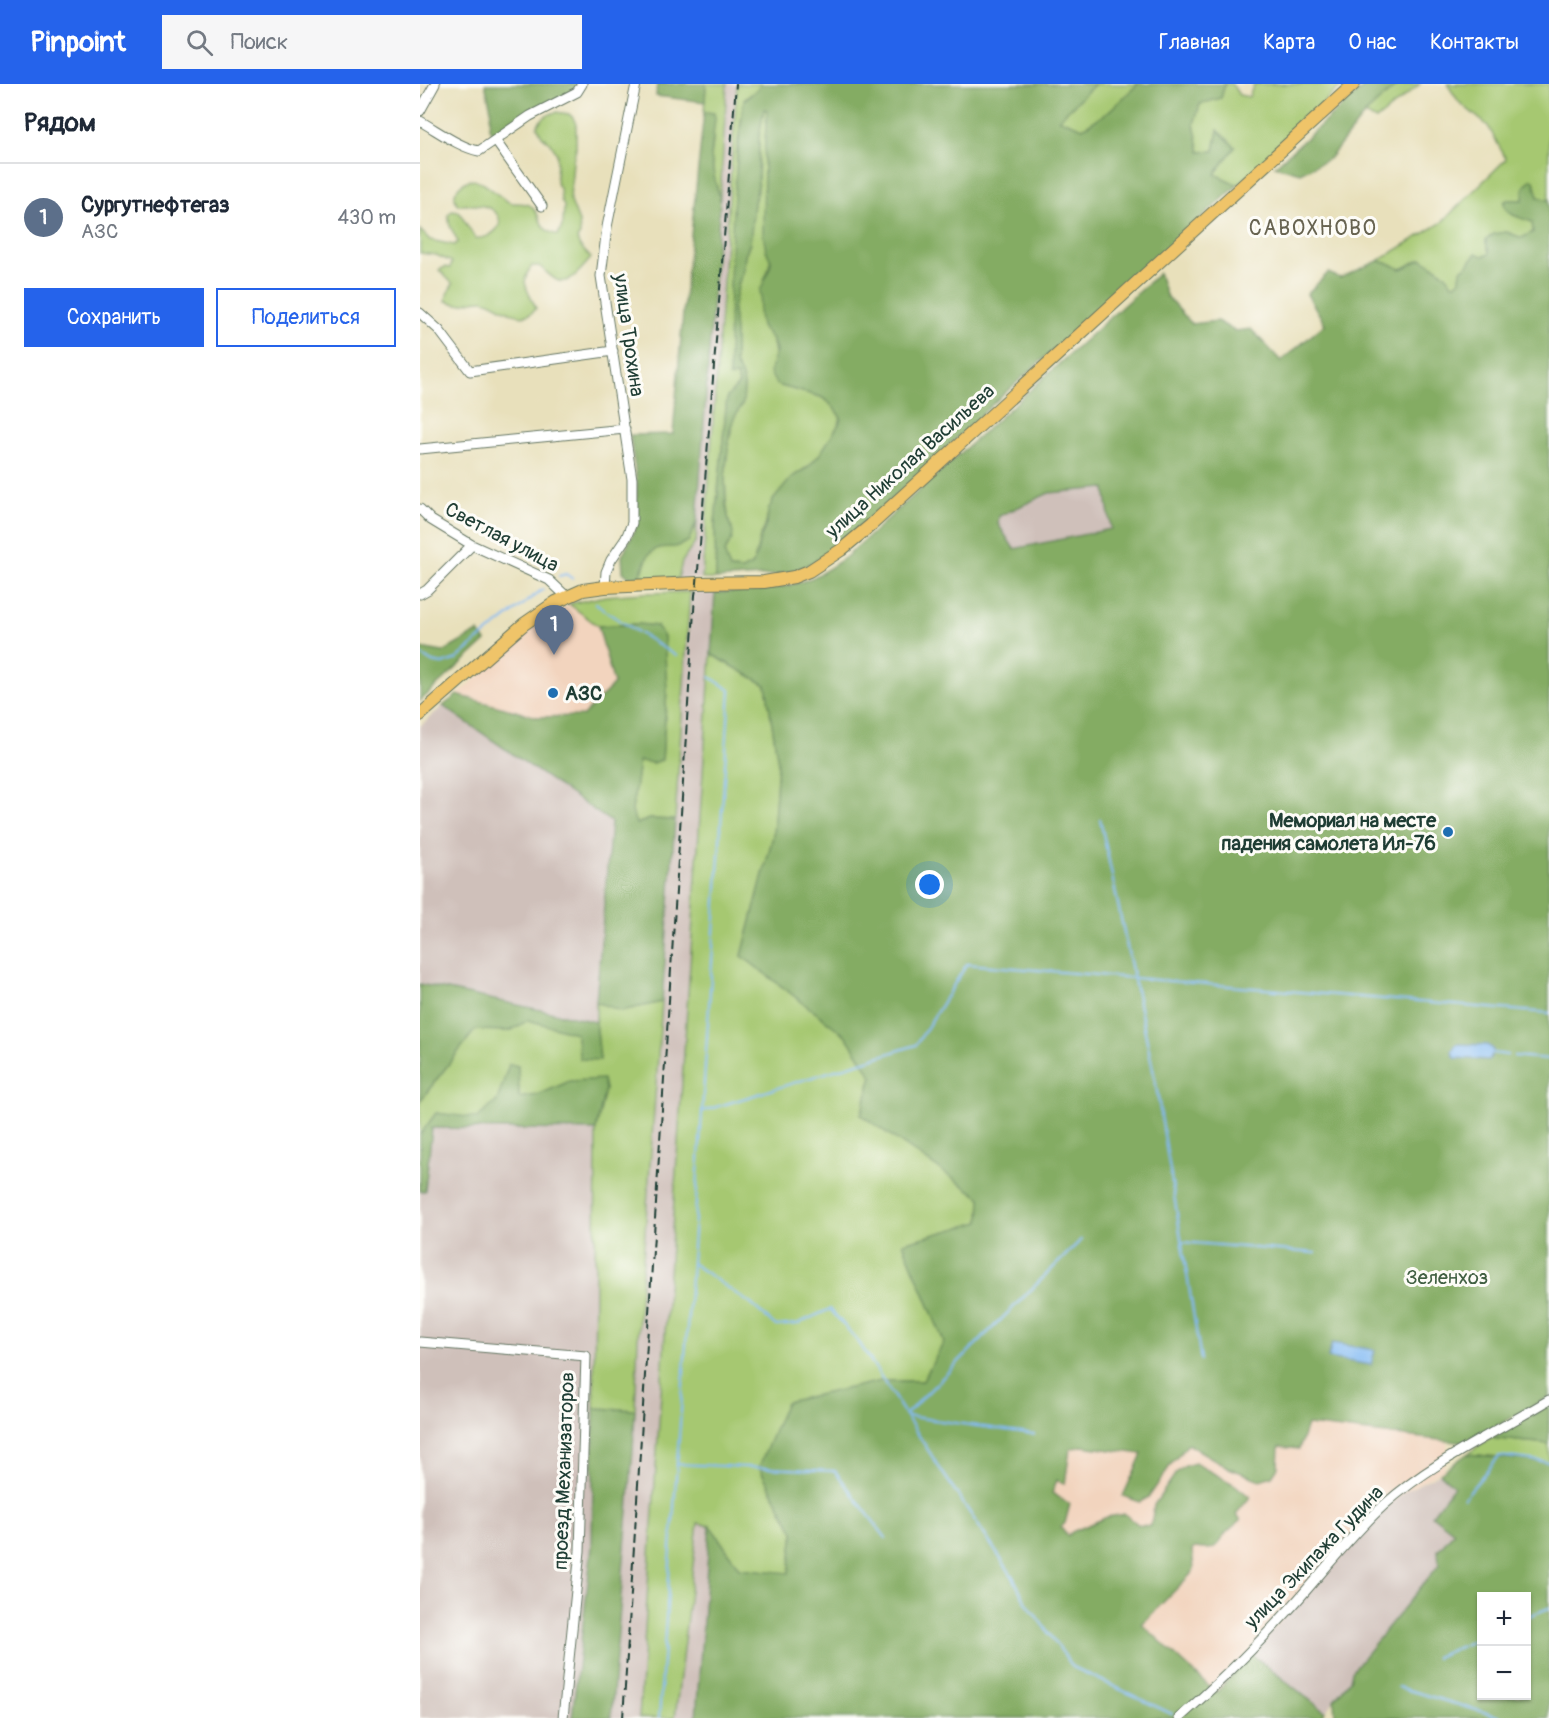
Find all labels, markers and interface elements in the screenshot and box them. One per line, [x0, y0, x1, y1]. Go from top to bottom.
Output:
search box [162, 15, 582, 69]
text: Pinpoint [30, 25, 126, 60]
icon: search [183, 26, 216, 59]
text: Поиск [231, 28, 288, 56]
text: Главная [1159, 29, 1230, 56]
text: Карта [1263, 29, 1315, 56]
text: О нас [1348, 29, 1397, 56]
text: Контакты [1430, 29, 1519, 56]
text: Рядом [24, 107, 96, 139]
text: Сургутнефтегаз [81, 191, 230, 219]
text: 1 [40, 205, 47, 230]
text: 430 m [337, 205, 396, 230]
district label: САВОХНОВО [1249, 215, 1377, 242]
text: АЗС [81, 219, 118, 244]
street label: улица Трохина [608, 271, 650, 398]
button: Сохранить [24, 288, 204, 347]
button: Поделиться [216, 288, 396, 347]
street label: улица Николая Васильева [820, 379, 1000, 544]
street label: Светлая улица [441, 497, 563, 577]
pin: 1 [534, 606, 574, 655]
place label: АЗС [565, 681, 602, 706]
marker: АЗС [546, 686, 560, 700]
place label: Мемориал на месте падения самолета Ил-76 [1221, 808, 1437, 856]
marker: Мемориал на месте падения самолета Ил-76 [1441, 825, 1455, 839]
your location [915, 870, 944, 899]
park label: Зеленхоз [1406, 1265, 1488, 1290]
street label: проезд Механизаторов [548, 1371, 580, 1571]
street label: улица Экипажа Гудина [1238, 1480, 1389, 1635]
map controls [1477, 1592, 1531, 1700]
button: + [1477, 1592, 1531, 1646]
button: − [1477, 1646, 1531, 1700]

